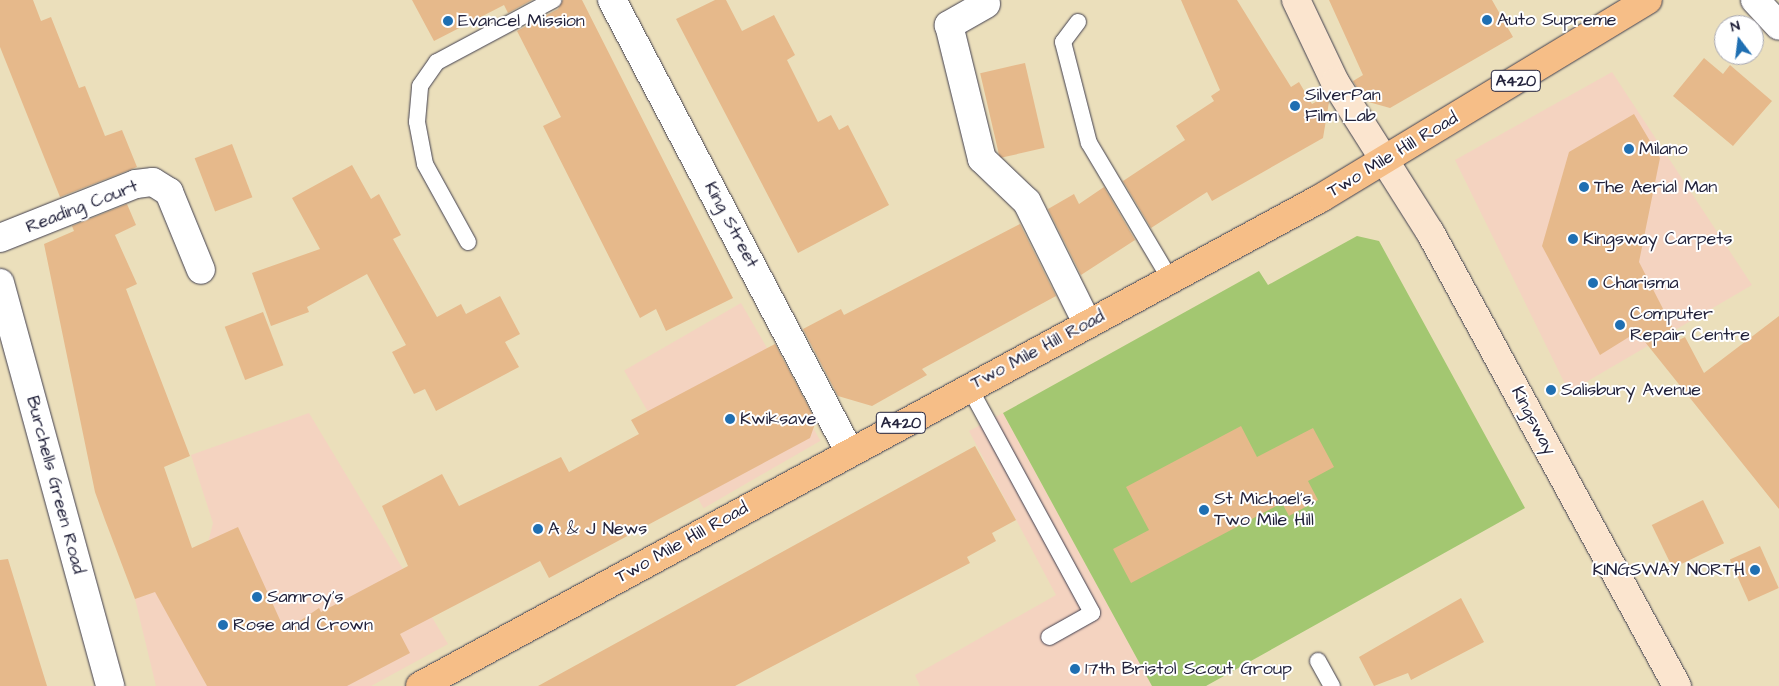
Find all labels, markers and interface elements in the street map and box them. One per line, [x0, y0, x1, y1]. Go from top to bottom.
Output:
place label: Auto Supreme [1497, 9, 1616, 31]
place label: Evancel Mission [458, 10, 585, 32]
marker: Auto Supreme [1481, 14, 1493, 26]
marker: Evancel Mission [442, 15, 454, 27]
north arrow [1714, 15, 1764, 65]
text: N [1729, 16, 1742, 37]
road number: A420 [1490, 68, 1542, 94]
place label: SilverPan Film Lab [1305, 85, 1381, 128]
marker: SilverPan Film Lab [1289, 100, 1301, 112]
street label: Two Mile Hill Road [1324, 108, 1462, 202]
place label: Milano [1639, 138, 1688, 160]
marker: Milano [1623, 143, 1635, 155]
street label: Reading Court [23, 176, 141, 238]
place label: The Aerial Man [1594, 176, 1717, 198]
street label: King Street [699, 178, 763, 272]
marker: The Aerial Man [1578, 181, 1590, 193]
place label: Kingsway Carpets [1583, 228, 1733, 250]
marker: Kingsway Carpets [1567, 233, 1579, 245]
place label: Charisma [1603, 272, 1679, 294]
marker: Charisma [1587, 277, 1599, 289]
place label: Computer Repair Centre [1630, 304, 1750, 346]
street label: Two Mile Hill Road [967, 306, 1109, 394]
marker: Computer Repair Centre [1614, 319, 1626, 331]
place label: Salisbury Avenue [1561, 379, 1701, 401]
street label: Kingsway [1506, 383, 1560, 459]
marker: Salisbury Avenue [1545, 384, 1557, 396]
street label: Burchells Green Road [21, 394, 89, 576]
place label: Kwiksave [740, 408, 816, 430]
road number: A420 [875, 409, 927, 436]
marker: Kwiksave [724, 413, 736, 425]
place label: St Michael's, Two Mile Hill [1214, 489, 1315, 532]
street label: Two Mile Hill Road [612, 498, 752, 588]
marker: St Michael's, Two Mile Hill [1198, 504, 1210, 516]
place label: A & J News [548, 518, 647, 540]
marker: A & J News [532, 523, 544, 535]
place label: KINGSWAY NORTH [1592, 559, 1745, 581]
marker: KINGSWAY NORTH [1749, 564, 1761, 576]
place label: Samroy's [267, 586, 344, 608]
marker: Samroy's [251, 591, 263, 603]
place label: Rose and Crown [233, 614, 373, 636]
marker: Rose and Crown [217, 619, 229, 631]
place label: 17th Bristol Scout Group [1085, 658, 1292, 680]
marker: 17th Bristol Scout Group [1069, 663, 1081, 675]

